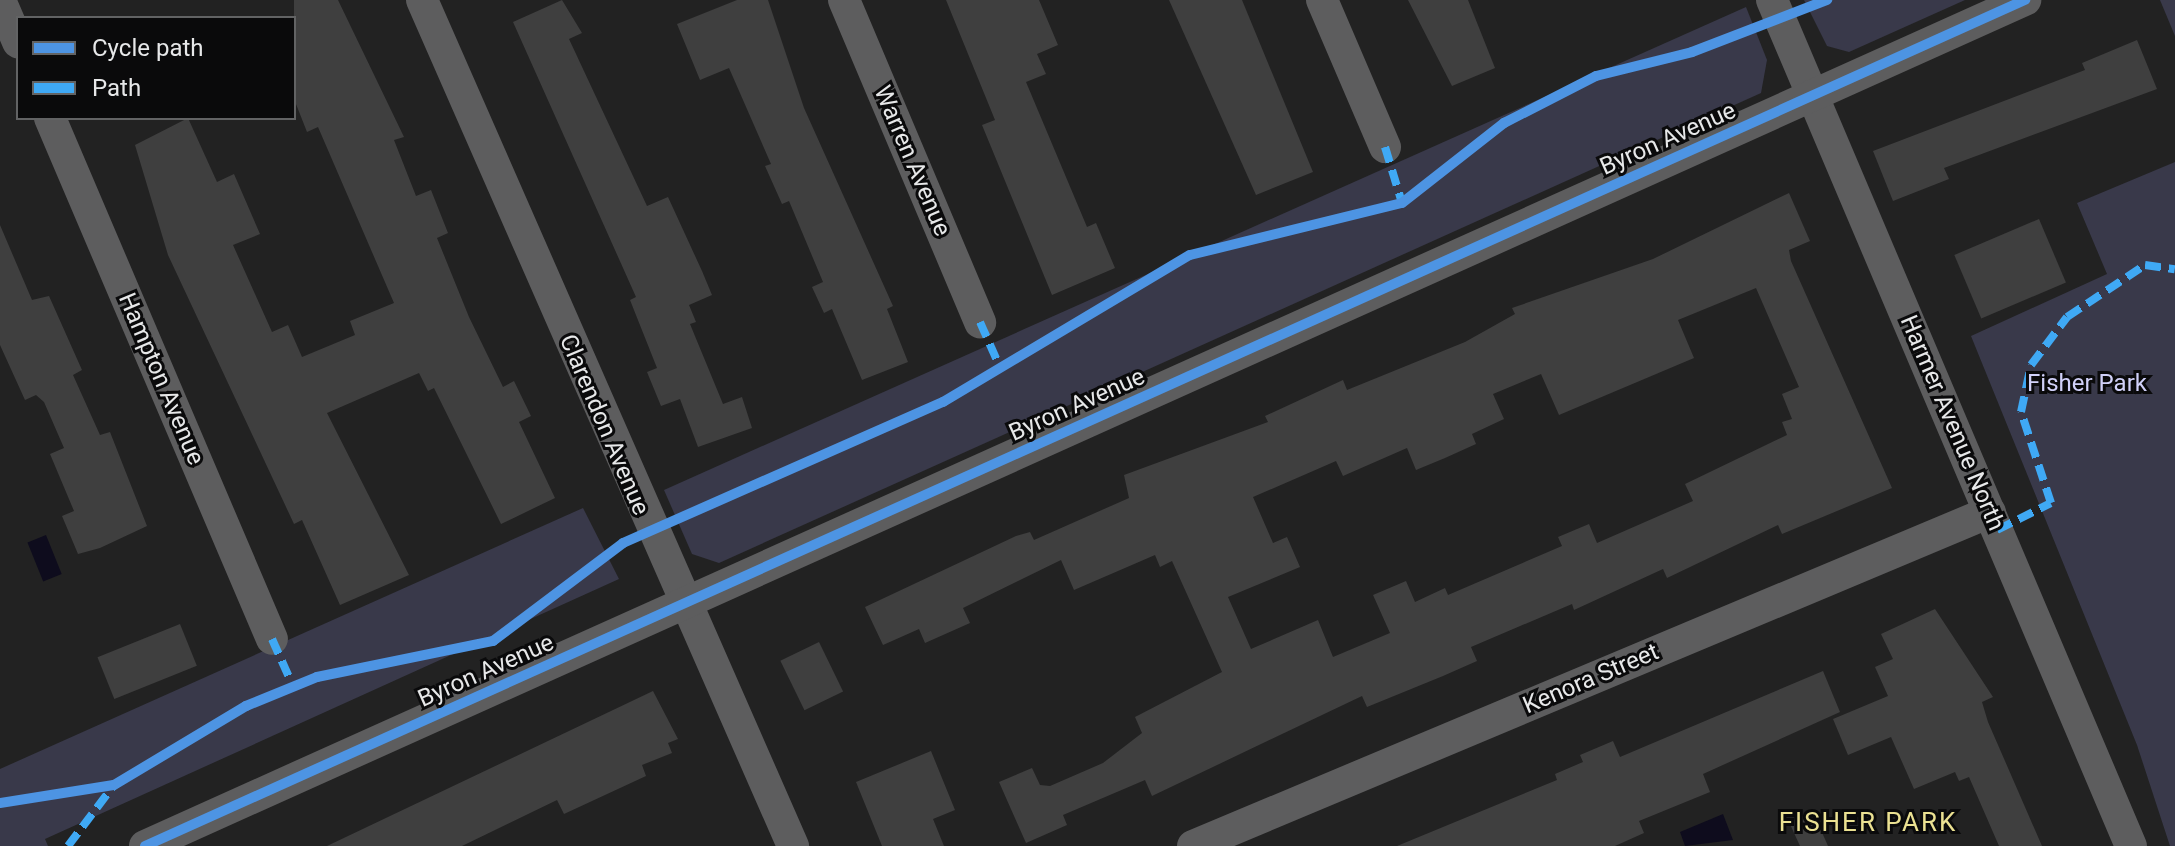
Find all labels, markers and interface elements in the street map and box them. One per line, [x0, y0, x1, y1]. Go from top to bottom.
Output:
legend [16, 16, 296, 120]
text: Cycle path [92, 34, 204, 62]
text: Path [92, 74, 141, 102]
street label: Warren Avenue [867, 82, 957, 240]
street label: Byron Avenue [1596, 96, 1740, 182]
street label: Hampton Avenue [112, 289, 210, 469]
street label: Harmer Avenue North [1894, 311, 2010, 535]
street label: Clarendon Avenue [553, 330, 655, 520]
street label: Byron Avenue [1005, 362, 1149, 448]
park label: Fisher Park [2027, 370, 2147, 398]
street label: Byron Avenue [414, 628, 558, 714]
street label: Kenora Street [1519, 638, 1663, 720]
district label: FISHER PARK [1779, 807, 1957, 839]

